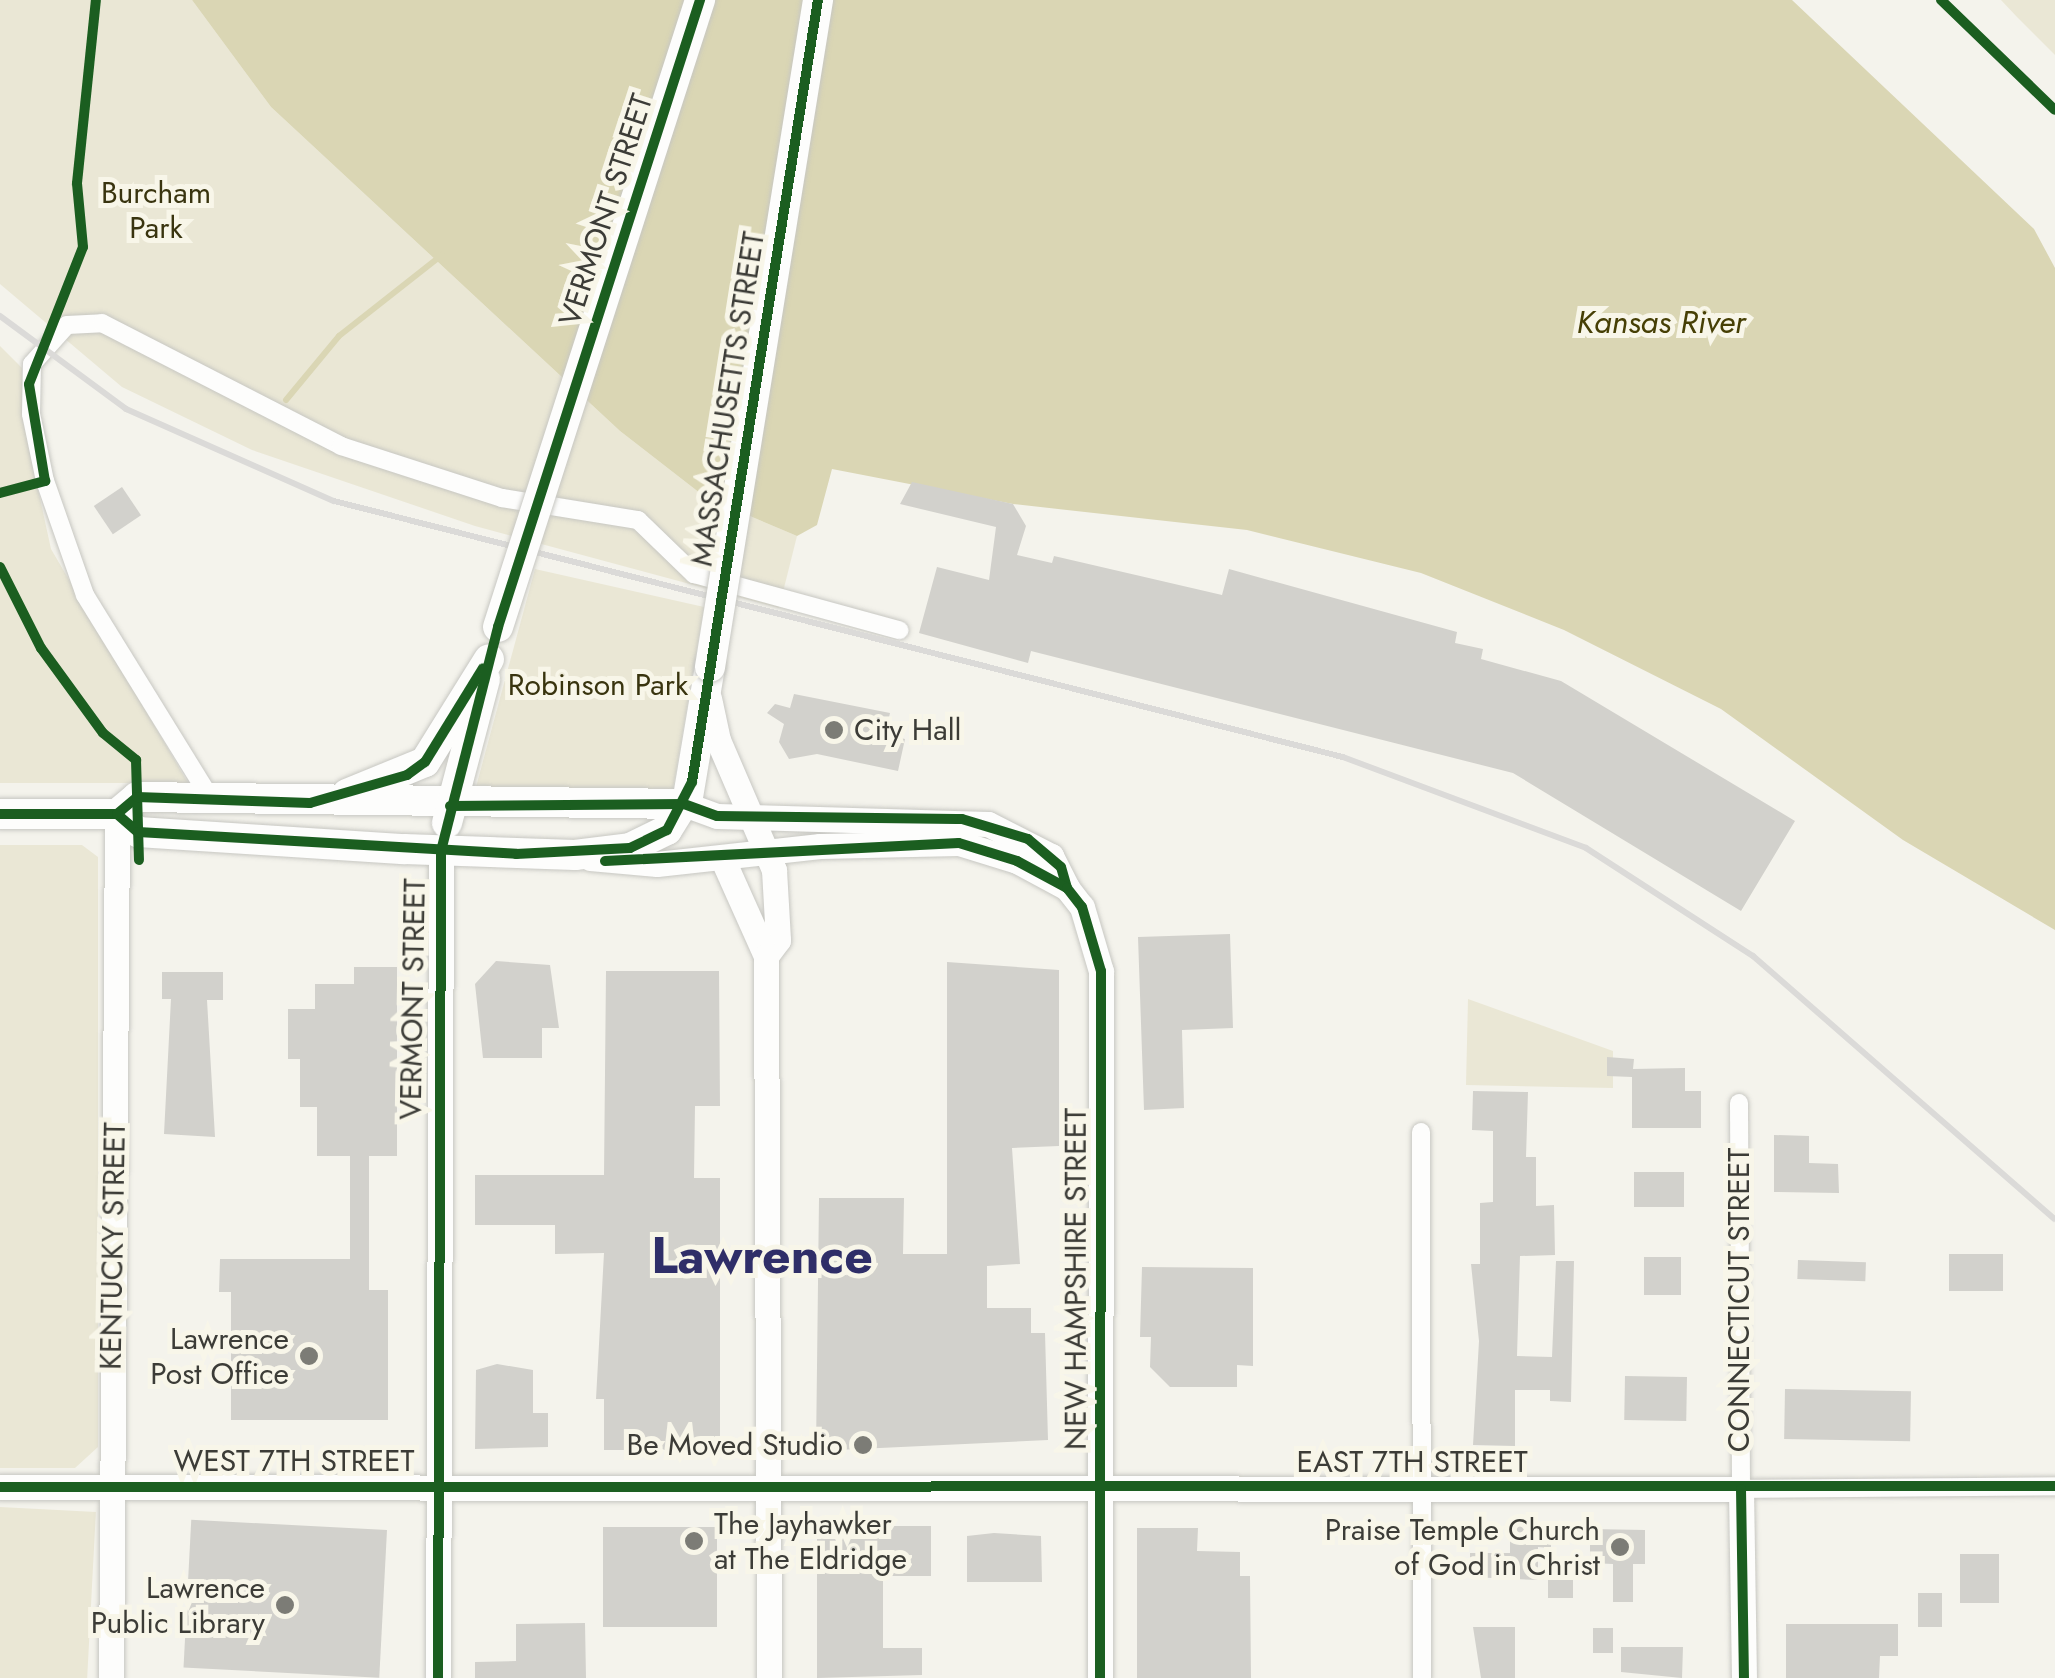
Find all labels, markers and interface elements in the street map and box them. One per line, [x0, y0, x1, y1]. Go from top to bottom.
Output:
street label: VERMONT STREET [552, 90, 660, 330]
park label: Burcham Park [101, 175, 211, 246]
street label: MASSACHUSETTS STREET [684, 229, 772, 569]
water label: Kansas River [1576, 303, 1746, 341]
park label: Robinson Park [508, 667, 688, 703]
place label: City Hall [854, 712, 961, 748]
marker: City Hall [823, 719, 845, 741]
street label: VERMONT STREET [393, 878, 433, 1120]
street label: NEW HAMPSHIRE STREET [1058, 1108, 1094, 1450]
street label: KENTUCKY STREET [93, 1122, 133, 1370]
street label: CONNECTICUT STREET [1721, 1148, 1757, 1452]
district label: Lawrence [651, 1226, 873, 1286]
place label: Lawrence Post Office [150, 1321, 289, 1392]
marker: Lawrence Post Office [298, 1345, 320, 1367]
place label: Be Moved Studio [627, 1427, 843, 1463]
marker: Be Moved Studio [852, 1434, 874, 1456]
street label: WEST 7TH STREET [173, 1443, 415, 1479]
street label: EAST 7TH STREET [1296, 1444, 1528, 1480]
place label: The Jayhawker at The Eldridge [714, 1506, 907, 1576]
place label: Praise Temple Church of God in Christ [1325, 1512, 1600, 1582]
marker: The Jayhawker at The Eldridge [683, 1530, 705, 1552]
marker: Praise Temple Church of God in Christ [1609, 1536, 1631, 1558]
place label: Lawrence Public Library [91, 1570, 265, 1640]
marker: Lawrence Public Library [274, 1594, 296, 1616]

